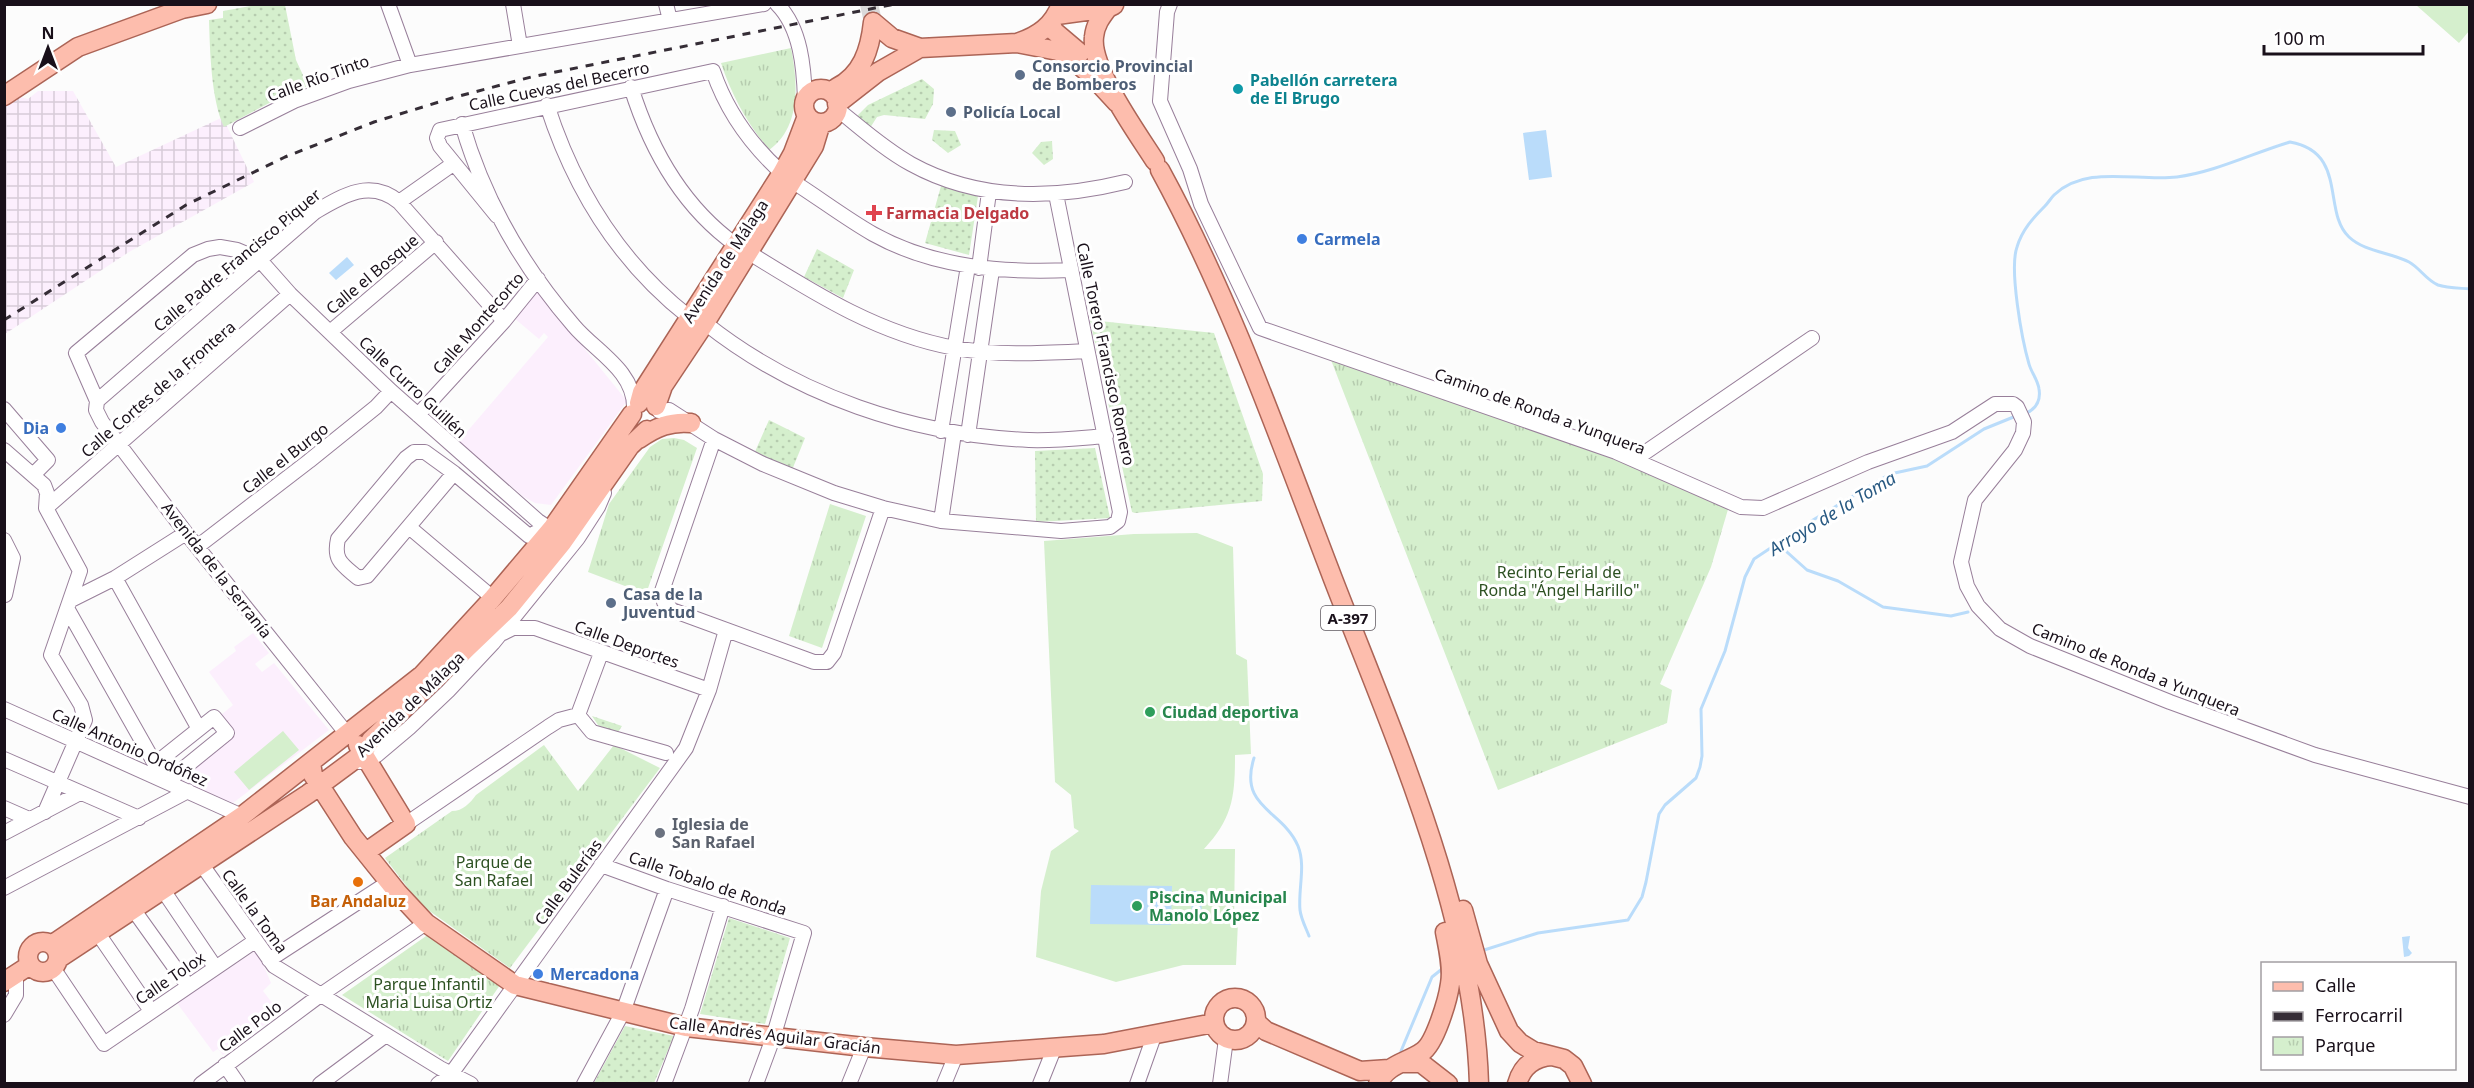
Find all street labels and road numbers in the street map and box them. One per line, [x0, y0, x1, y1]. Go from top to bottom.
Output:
street label: Calle Río Tinto [264, 49, 372, 107]
street label: Calle Cuevas del Becerro [467, 56, 651, 116]
street label: Calle Padre Francisco Piquer [149, 183, 326, 337]
street label: Avenida de Málaga [677, 195, 773, 327]
street label: Calle el Bosque [321, 229, 423, 319]
street label: Calle Torero Francisco Romero [1072, 240, 1140, 468]
street label: Calle Montecorto [427, 267, 529, 379]
street label: Calle Cortes de la Frontera [76, 316, 240, 462]
street label: Calle Curro Guillén [354, 331, 472, 443]
street label: Camino de Ronda a Yunquera [1431, 363, 1649, 459]
street label: Calle el Burgo [237, 417, 333, 499]
street label: Avenida de la Serranía [157, 497, 277, 643]
road number: A-397 [1321, 606, 1375, 630]
street label: Calle Deportes [572, 615, 682, 673]
street label: Camino de Ronda a Yunquera [2029, 617, 2243, 721]
street label: Avenida de Málaga [351, 646, 469, 762]
street label: Calle Antonio Ordóñez [49, 703, 211, 791]
street label: Calle Bulerías [529, 835, 607, 929]
street label: Calle Tobalo de Ronda [626, 846, 790, 920]
street label: Calle la Toma [217, 864, 293, 958]
street label: Calle Tolox [131, 946, 210, 1009]
street label: Calle Polo [214, 995, 286, 1057]
street label: Calle Andrés Aguilar Gracián [668, 1011, 882, 1059]

